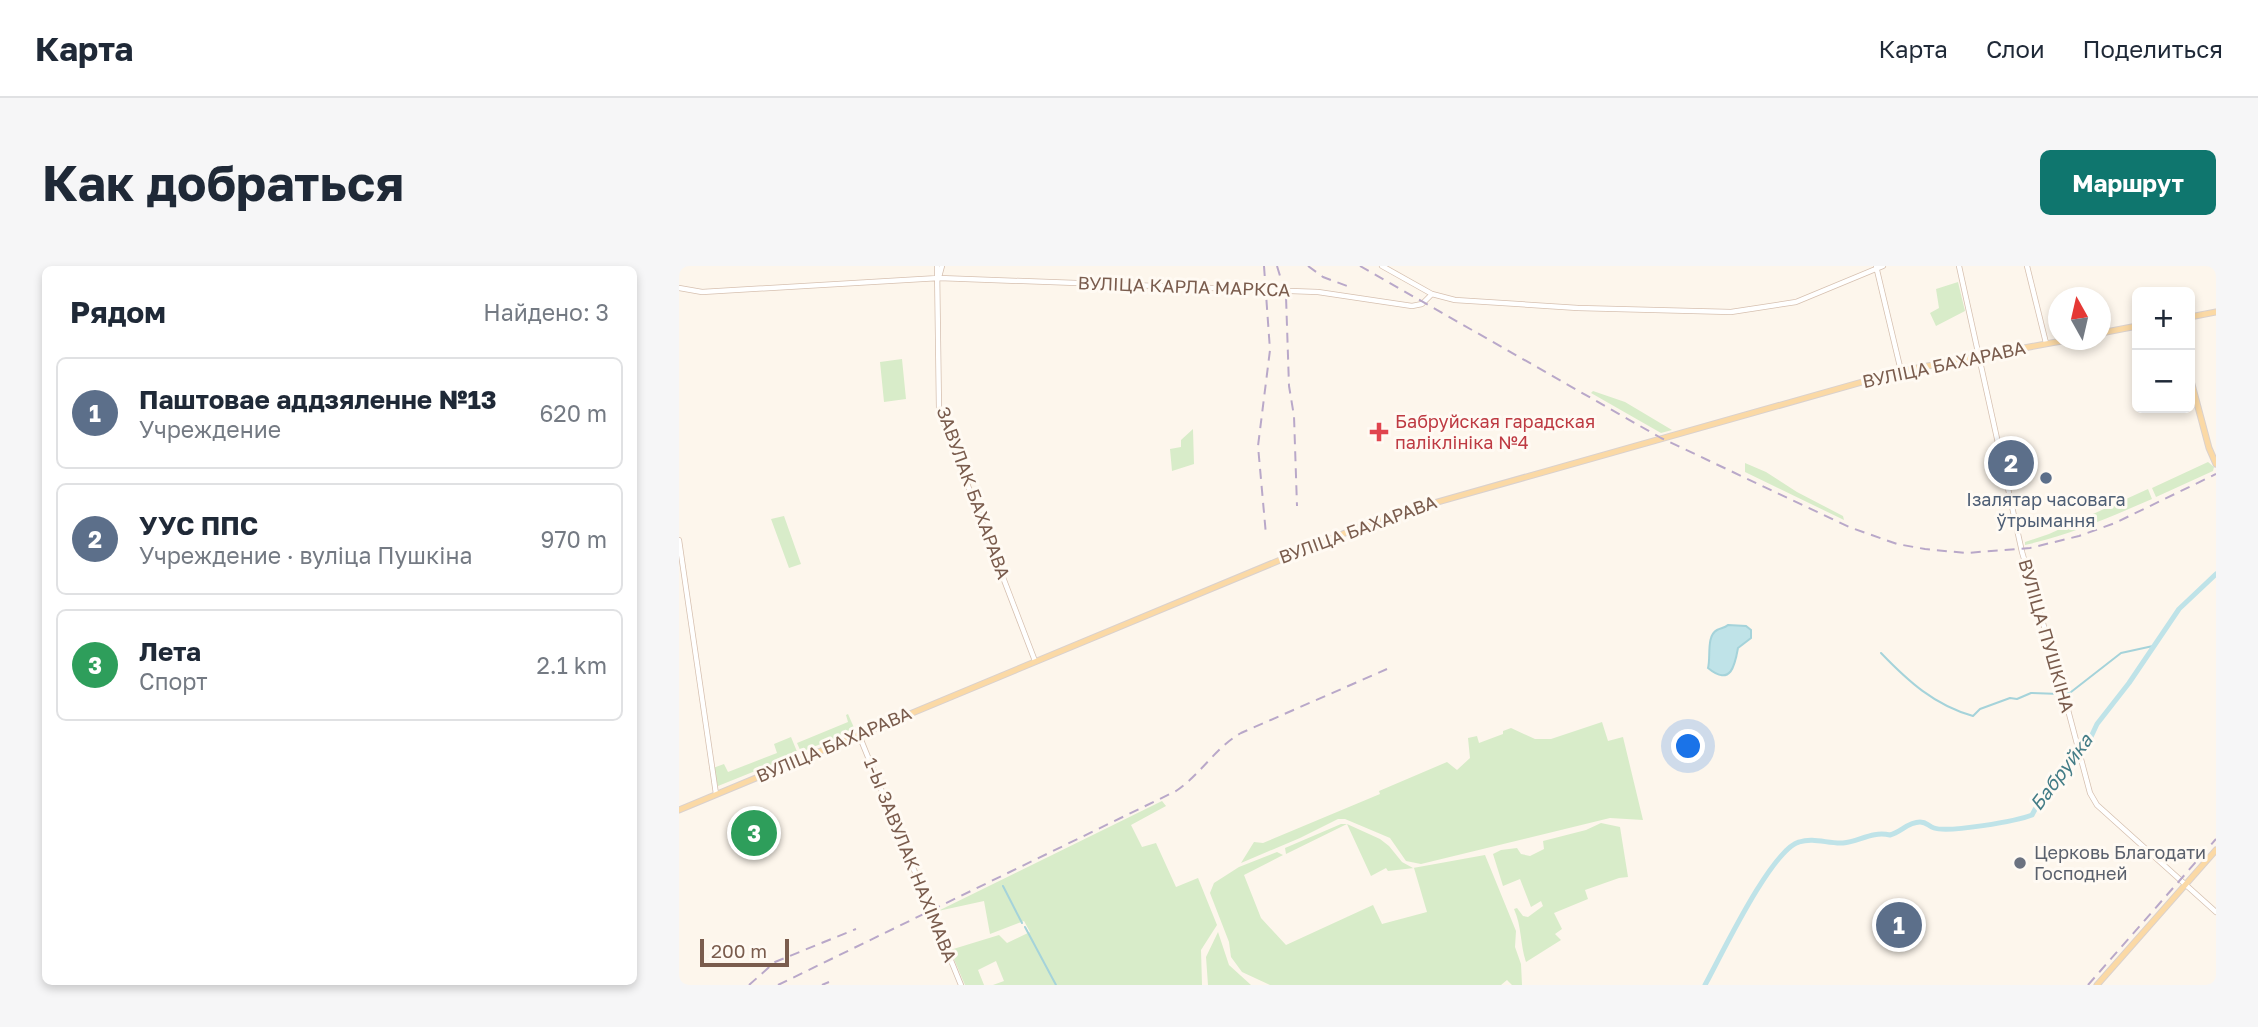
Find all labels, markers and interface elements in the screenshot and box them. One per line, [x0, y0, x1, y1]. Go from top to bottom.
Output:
text: Карта [35, 29, 134, 68]
text: Карта [1878, 34, 1948, 63]
text: Слои [1986, 34, 2045, 63]
text: Поделиться [2083, 34, 2223, 63]
button: Маршрут [2040, 150, 2216, 215]
text: Как добраться [42, 153, 404, 212]
street label: ВУЛІЦА КАРЛА МАРКСА [1077, 271, 1291, 301]
north arrow [2048, 287, 2111, 350]
map controls [2132, 287, 2195, 413]
button: + [2132, 287, 2195, 350]
text: Рядом [70, 294, 166, 330]
text: Найдено: 3 [483, 298, 609, 326]
street label: ВУЛІЦА БАХАРАВА [1860, 336, 2027, 392]
button: − [2132, 350, 2195, 413]
text: Паштовае аддзяленне №13 [139, 384, 497, 415]
text: 1 [89, 399, 101, 427]
text: 620 m [539, 399, 607, 427]
street label: ЗАВУЛАК БАХАРАВА [932, 403, 1015, 582]
place label: Бабруйская гарадская паліклініка №4 [1395, 410, 1595, 453]
text: Учреждение [139, 415, 281, 443]
marker: Бабруйская гарадская паліклініка №4 [1369, 422, 1389, 442]
pin: 2 [1988, 437, 2034, 489]
marker: Ізалятар часовага ўтрымання [2038, 470, 2054, 486]
place label: Ізалятар часовага ўтрымання [1966, 488, 2126, 531]
street label: ВУЛІЦА БАХАРАВА [1276, 490, 1440, 568]
text: УУС ППС [139, 510, 258, 541]
text: 2 [88, 525, 102, 553]
text: 970 m [541, 525, 607, 553]
text: Учреждение · вуліца Пушкіна [139, 541, 472, 569]
street label: ВУЛІЦА ПУШКІНА [2015, 556, 2079, 715]
text: Лета [139, 636, 201, 667]
text: 3 [88, 651, 102, 679]
text: 2.1 km [537, 651, 607, 679]
text: Спорт [139, 667, 207, 695]
street label: ВУЛІЦА БАХАРАВА [753, 701, 914, 787]
water label: Бабруйка [2024, 728, 2098, 814]
your location [1671, 729, 1705, 763]
street label: 1-Ы ЗАВУЛАК НАХІМАВА [860, 754, 962, 965]
pin: 3 [731, 807, 777, 859]
place label: Церковь Благодати Господней [2034, 841, 2206, 884]
marker: Церковь Благодати Господней [2012, 855, 2028, 871]
pin: 1 [1876, 899, 1922, 951]
scale bar [700, 936, 789, 968]
text: 200 m [711, 939, 767, 962]

